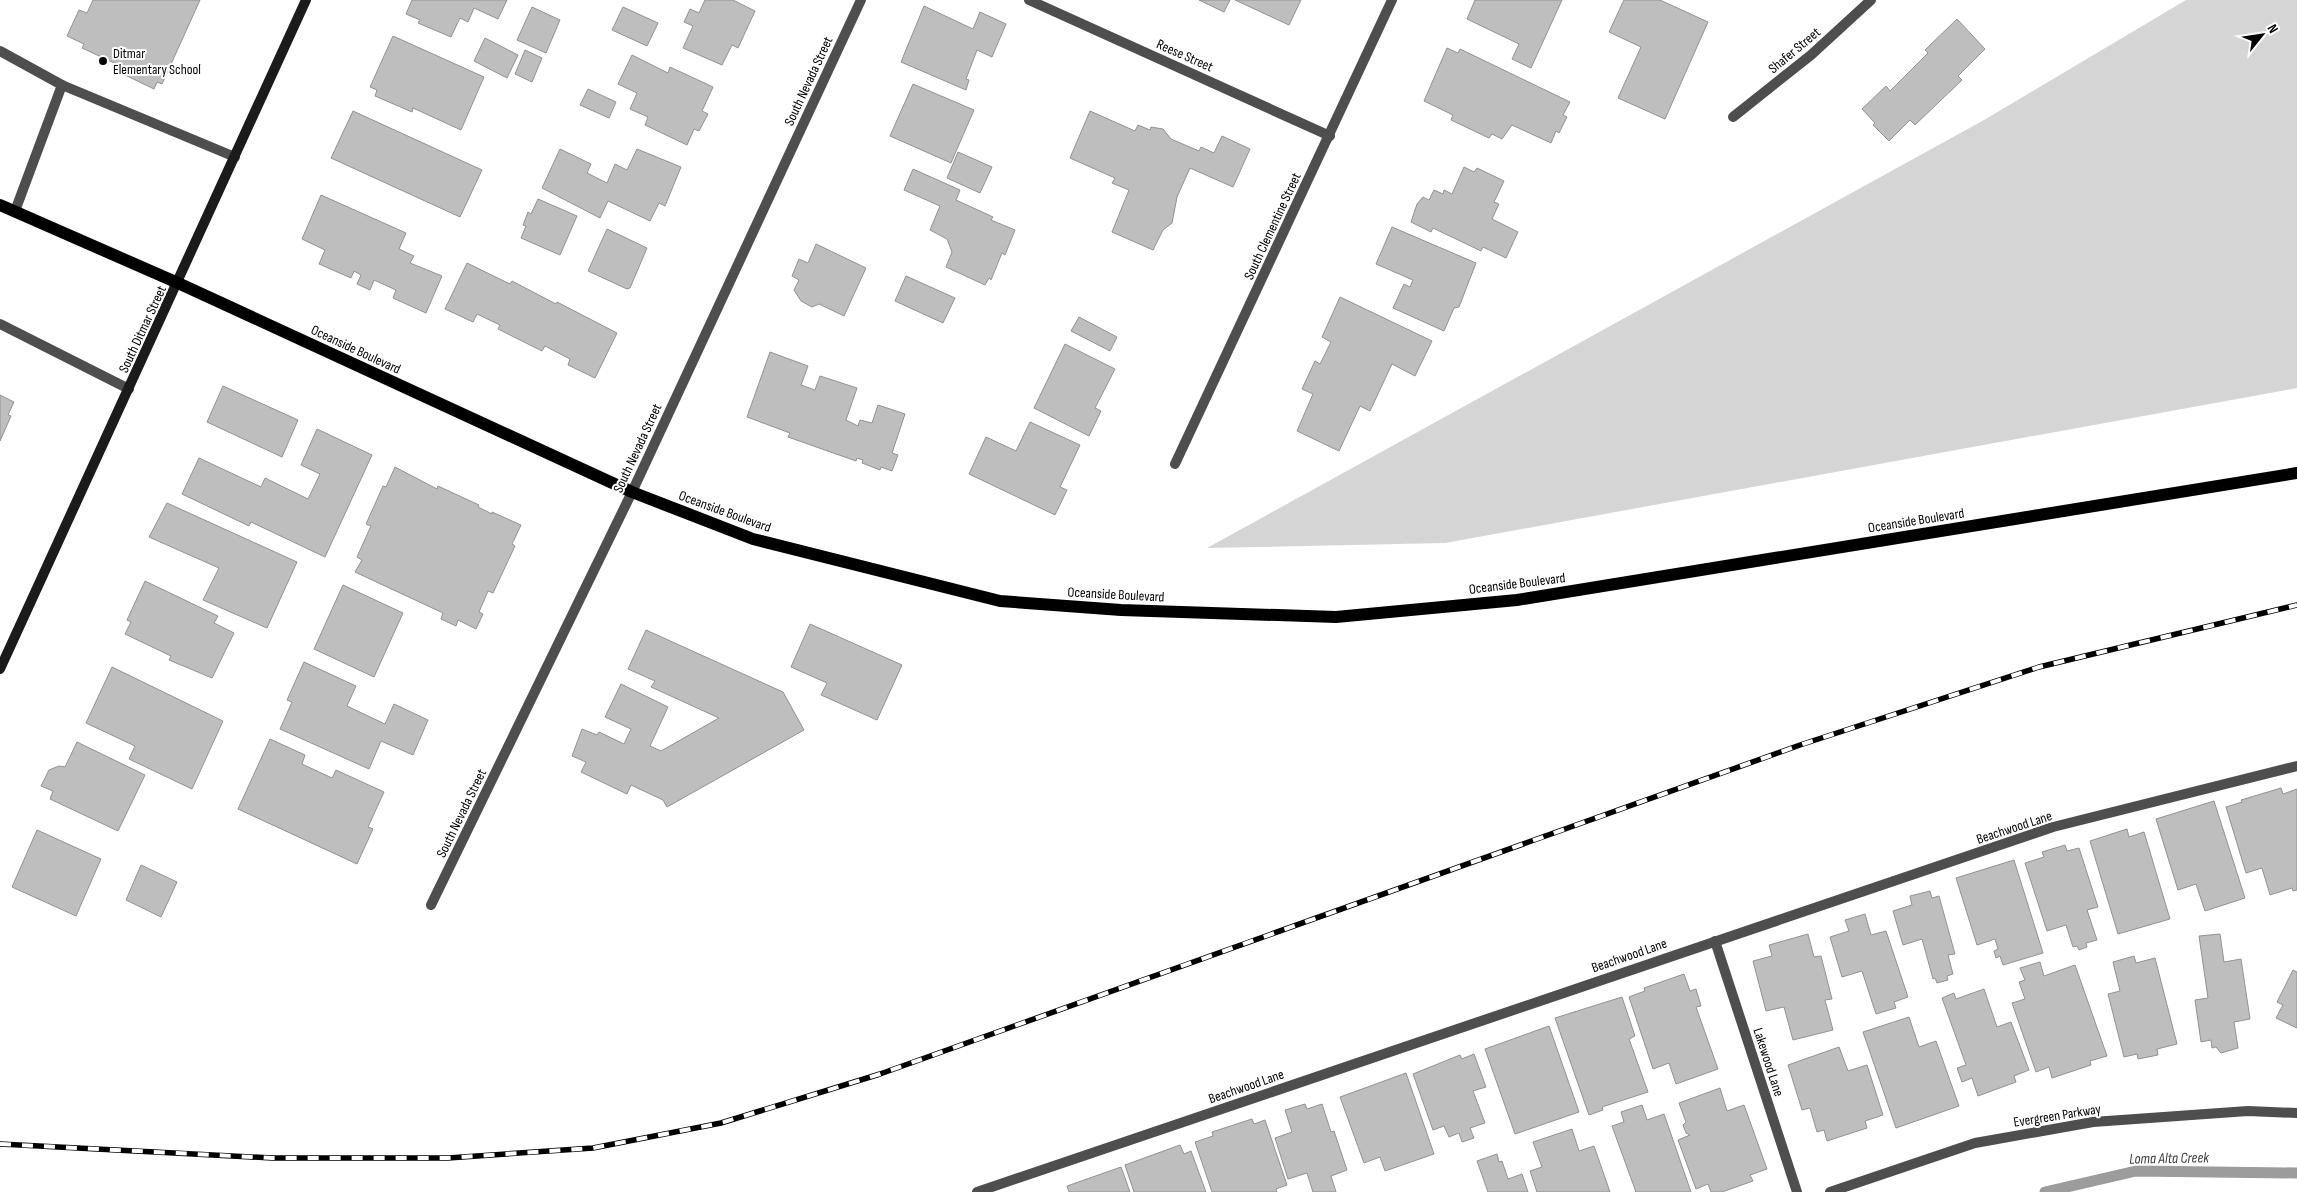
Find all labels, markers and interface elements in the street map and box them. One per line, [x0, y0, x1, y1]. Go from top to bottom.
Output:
north arrow [2237, 10, 2287, 60]
text: N [2264, 21, 2282, 36]
street label: Shafer Street [1765, 24, 1824, 77]
street label: South Nevada Street [780, 34, 837, 128]
street label: Reese Street [1154, 35, 1216, 75]
place label: Ditmar Elementary School [113, 45, 201, 78]
marker: Ditmar Elementary School [97, 55, 109, 67]
street label: South Clementine Street [1240, 170, 1305, 282]
street label: South Ditmar Street [115, 283, 170, 375]
street label: Oceanside Boulevard [308, 321, 403, 378]
street label: South Nevada Street [609, 401, 666, 495]
street label: Oceanside Boulevard [676, 487, 773, 536]
street label: Oceanside Boulevard [1867, 504, 1965, 536]
street label: Oceanside Boulevard [1468, 569, 1566, 598]
street label: Oceanside Boulevard [1067, 583, 1165, 606]
street label: South Nevada Street [433, 766, 490, 860]
street label: Beachwood Lane [1974, 807, 2054, 848]
street label: Beachwood Lane [1589, 935, 1669, 976]
street label: Lakewood Lane [1749, 1026, 1788, 1099]
street label: Beachwood Lane [1206, 1066, 1286, 1107]
street label: Evergreen Parkway [2012, 1100, 2102, 1131]
water label: Loma Alta Creek [2129, 1148, 2209, 1169]

